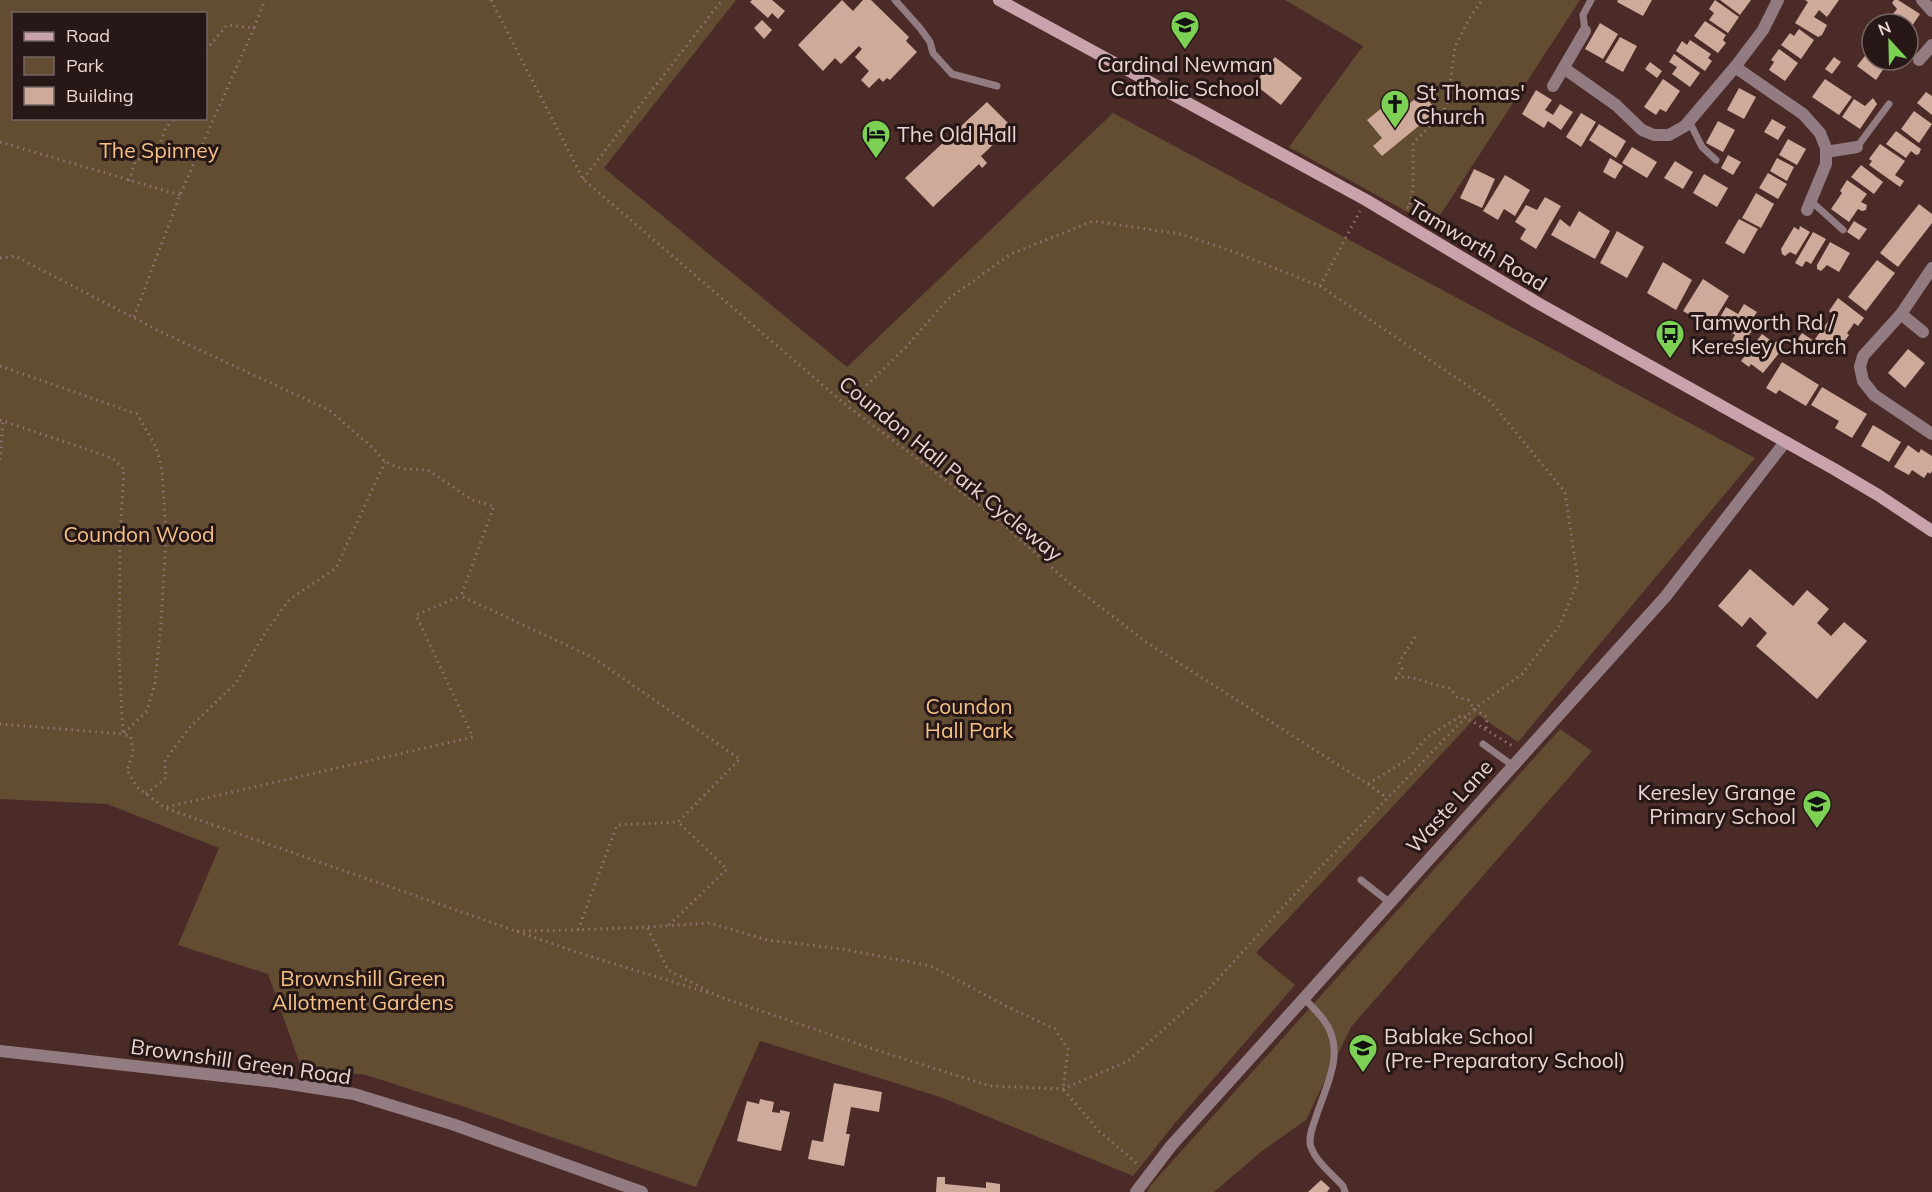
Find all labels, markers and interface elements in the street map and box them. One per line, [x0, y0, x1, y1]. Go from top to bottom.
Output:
school or university icon: Cardinal Newman Catholic School [1169, 9, 1201, 51]
legend [12, 12, 207, 120]
north arrow [1860, 12, 1920, 72]
text: N [1875, 17, 1894, 40]
text: Road [66, 24, 110, 47]
place label: Cardinal Newman Catholic School [1097, 51, 1273, 101]
text: Park [66, 54, 105, 77]
place label: St Thomas' Church [1416, 79, 1525, 129]
text: Building [66, 84, 134, 107]
church icon: St Thomas' Church [1379, 88, 1411, 130]
hotel icon: The Old Hall [860, 118, 892, 160]
place label: The Old Hall [897, 121, 1017, 147]
park label: The Spinney [99, 137, 219, 163]
street label: Tamworth Road [1404, 193, 1552, 297]
place label: Tamworth Rd / Keresley Church [1691, 309, 1847, 359]
bus stop icon: Tamworth Rd / Keresley Church [1654, 318, 1686, 360]
street label: Coundon Hall Park Cycleway [834, 370, 1068, 566]
park label: Coundon Wood [63, 521, 215, 547]
park label: Coundon Hall Park [925, 693, 1013, 743]
street label: Waste Lane [1400, 754, 1498, 858]
place label: Keresley Grange Primary School [1637, 779, 1796, 829]
school or university icon: Keresley Grange Primary School [1801, 788, 1833, 830]
park label: Brownshill Green Allotment Gardens [272, 965, 454, 1015]
place label: Bablake School (Pre-Preparatory School) [1384, 1023, 1626, 1073]
school or university icon: Bablake School (Pre-Preparatory School) [1347, 1032, 1379, 1074]
street label: Brownshill Green Road [129, 1033, 353, 1089]

